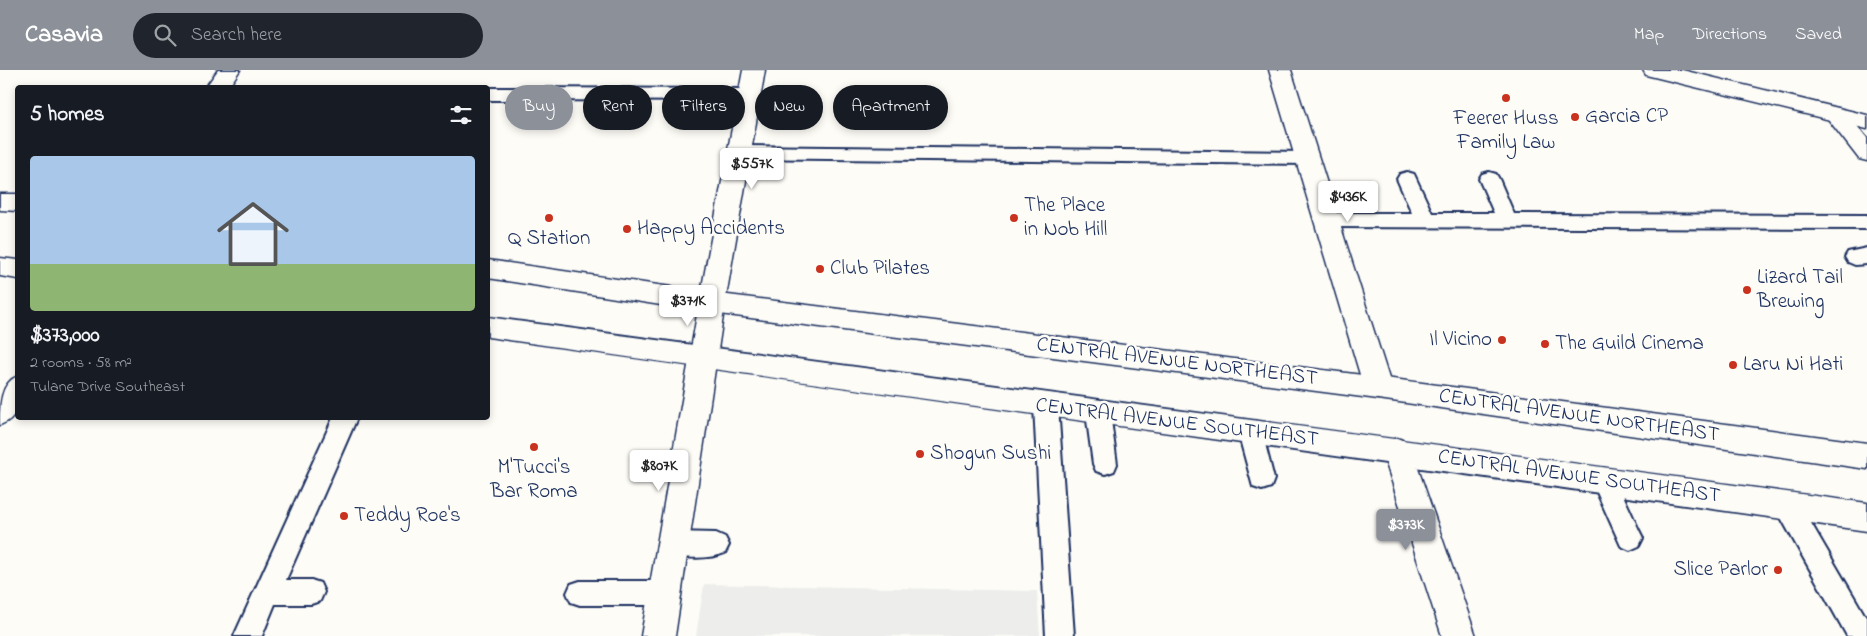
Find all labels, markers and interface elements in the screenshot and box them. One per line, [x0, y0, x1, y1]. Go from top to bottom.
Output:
search box [133, 13, 483, 58]
text: Casavia [25, 18, 103, 53]
icon: search [151, 21, 179, 49]
text: Search here [191, 22, 282, 49]
text: Map [1634, 22, 1664, 48]
text: Directions [1692, 22, 1767, 48]
text: Saved [1795, 22, 1842, 48]
chip: Buy [505, 85, 573, 130]
chip: Rent [583, 85, 652, 130]
chip: Filters [662, 85, 745, 130]
chip: New [755, 85, 823, 130]
chip: Apartment [833, 85, 948, 130]
marker: Feerer Huss Family Law [1500, 92, 1512, 104]
text: 5 homes [30, 100, 105, 130]
icon: filters [447, 101, 475, 129]
place label: Garcia CP [1585, 102, 1668, 132]
place label: Feerer Huss Family Law [1452, 104, 1559, 160]
marker: Garcia CP [1569, 111, 1581, 123]
pin: $557K [717, 148, 787, 190]
text: $557K [731, 152, 773, 176]
pin: $436K [1313, 180, 1383, 223]
text: $436K [1329, 185, 1367, 209]
icon: home [208, 189, 298, 279]
place label: The Place in Nob Hill [1024, 191, 1107, 245]
marker: Q Station [543, 212, 555, 224]
marker: The Place in Nob Hill [1008, 212, 1020, 224]
place label: Happy Accidents [637, 214, 785, 246]
marker: Happy Accidents [621, 223, 633, 235]
place label: Q Station [508, 224, 590, 254]
place label: Club Pilates [830, 254, 930, 284]
marker: Club Pilates [814, 263, 826, 275]
place label: Lizard Tail Brewing [1756, 263, 1843, 319]
pin: $371K [653, 284, 723, 327]
marker: Lizard Tail Brewing [1741, 284, 1753, 296]
text: $371K [670, 289, 706, 313]
text: $373,000 [30, 321, 100, 351]
place label: Il Vicino [1429, 325, 1492, 355]
place label: The Guild Cinema [1555, 329, 1704, 359]
street label: CENTRAL AVENUE NORTHEAST [1035, 330, 1319, 394]
marker: Il Vicino [1496, 334, 1508, 346]
marker: The Guild Cinema [1539, 338, 1551, 350]
place label: Laru Ni Hati [1743, 350, 1843, 380]
text: 2 rooms · 58 m² [30, 351, 132, 375]
marker: Laru Ni Hati [1727, 359, 1739, 371]
text: Tulane Drive Southeast [30, 375, 185, 399]
street label: CENTRAL AVENUE NORTHEAST [1437, 381, 1721, 451]
street label: CENTRAL AVENUE SOUTHEAST [1034, 391, 1320, 455]
place label: Shogun Sushi [930, 439, 1051, 471]
marker: M'Tucci's Bar Roma [528, 441, 540, 453]
street label: CENTRAL AVENUE SOUTHEAST [1436, 442, 1722, 512]
marker: Shogun Sushi [914, 448, 926, 460]
pin: $807K [624, 450, 694, 492]
place label: M'Tucci's Bar Roma [489, 453, 578, 507]
text: $807K [641, 454, 677, 478]
place label: Teddy Roe's [354, 501, 461, 533]
pin: $373K [1371, 508, 1441, 551]
marker: Teddy Roe's [338, 510, 350, 522]
text: $373K [1387, 513, 1425, 537]
place label: Slice Parlor [1674, 555, 1768, 585]
marker: Slice Parlor [1772, 564, 1784, 576]

